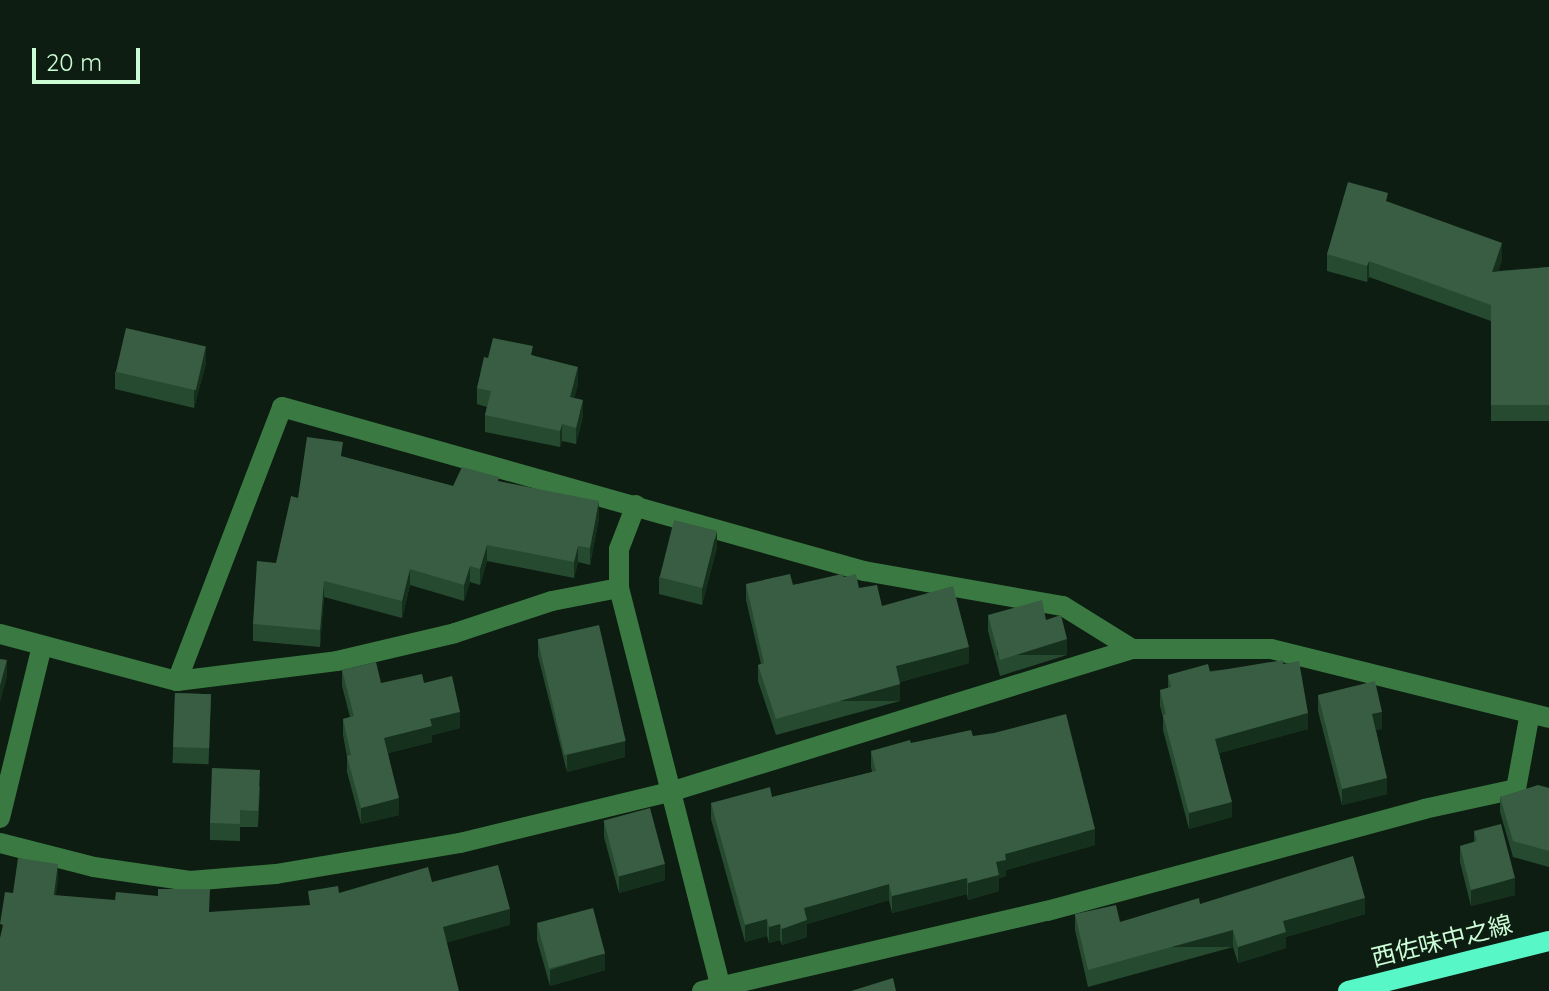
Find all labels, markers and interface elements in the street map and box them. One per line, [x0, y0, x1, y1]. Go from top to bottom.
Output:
scale bar [36, 32, 144, 82]
text: 20 m [46, 47, 102, 77]
street label: 西佐味中之線 [1369, 910, 1515, 972]

